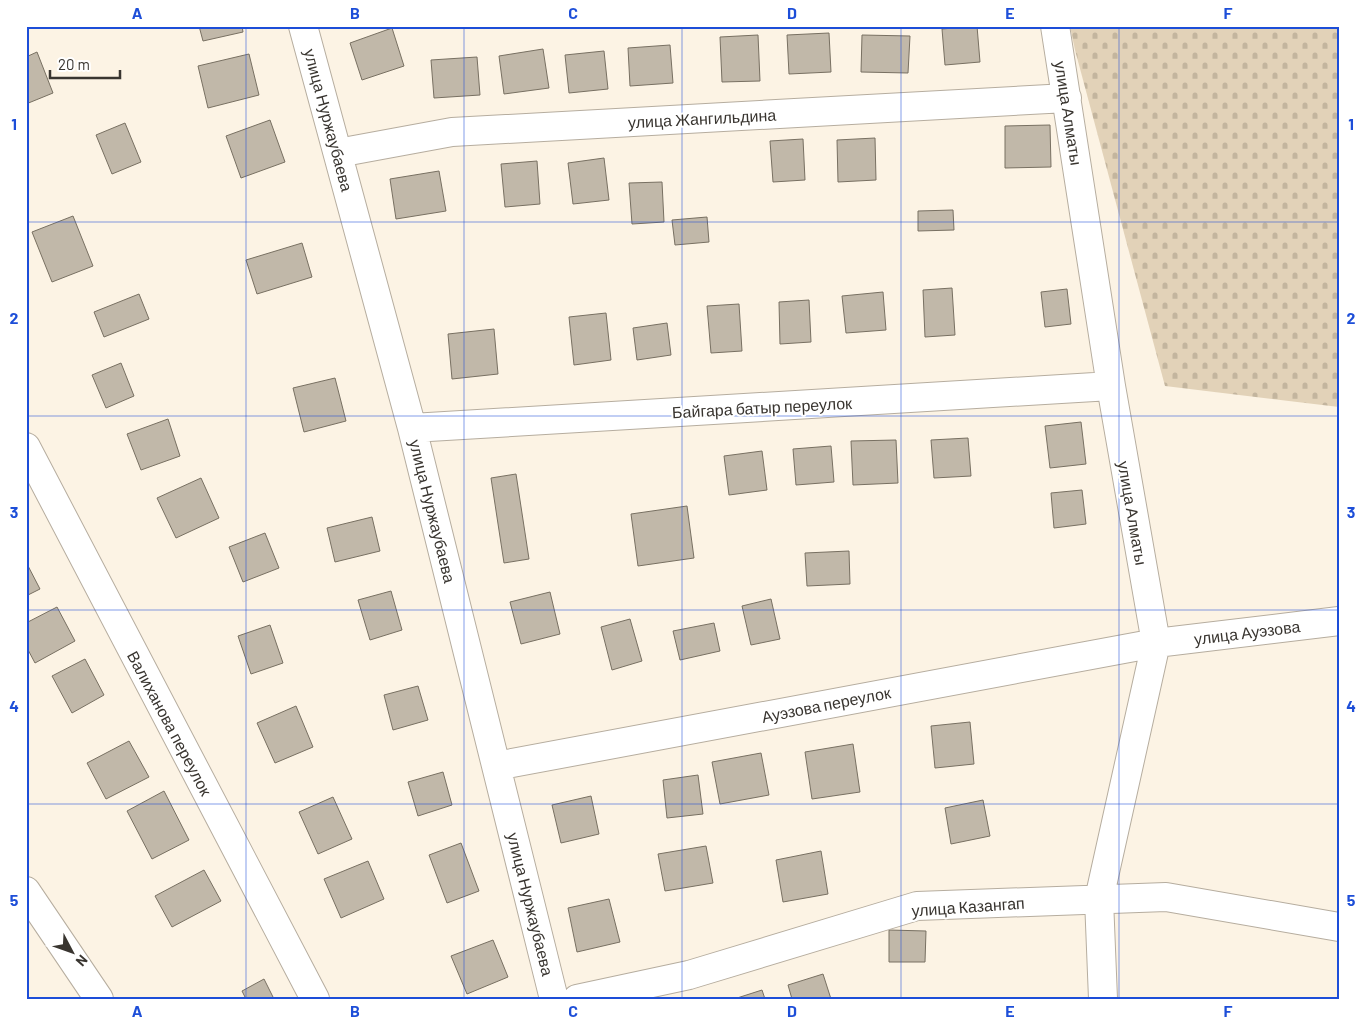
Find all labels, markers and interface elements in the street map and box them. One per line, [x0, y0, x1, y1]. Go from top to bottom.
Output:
text: A [132, 3, 143, 22]
text: B [350, 3, 360, 22]
text: C [568, 3, 578, 22]
text: D [787, 3, 797, 22]
text: E [1005, 3, 1015, 22]
text: F [1224, 3, 1233, 22]
street label: улица Нуржаубаева [301, 47, 357, 193]
scale bar [50, 48, 120, 80]
text: 20 m [58, 55, 90, 73]
street label: улица Алматы [1051, 59, 1087, 167]
street label: улица Жангильдина [627, 105, 777, 131]
text: 1 [11, 114, 17, 133]
text: 1 [1348, 114, 1354, 133]
text: 2 [10, 308, 19, 327]
text: 2 [1347, 308, 1356, 327]
street label: Байгара батыр переулок [672, 393, 853, 421]
street label: улица Нуржаубаева [406, 437, 460, 585]
street label: улица Алматы [1114, 459, 1152, 567]
text: 3 [10, 502, 18, 521]
text: 3 [1347, 502, 1355, 521]
street label: улица Ауэзова [1193, 616, 1301, 648]
street label: Валиханова переулок [124, 647, 217, 799]
street label: Ауэзова переулок [760, 682, 893, 726]
text: 4 [9, 696, 19, 715]
text: 4 [1346, 696, 1356, 715]
street label: улица Нуржаубаева [504, 830, 558, 978]
text: 5 [10, 890, 19, 909]
text: 5 [1347, 890, 1356, 909]
street label: улица Казангап [911, 893, 1025, 919]
north arrow [48, 928, 98, 978]
text: N [73, 952, 92, 970]
text: A [132, 1001, 143, 1020]
text: B [350, 1001, 360, 1020]
text: C [568, 1001, 578, 1020]
text: D [787, 1001, 797, 1020]
text: E [1005, 1001, 1015, 1020]
text: F [1224, 1001, 1233, 1020]

